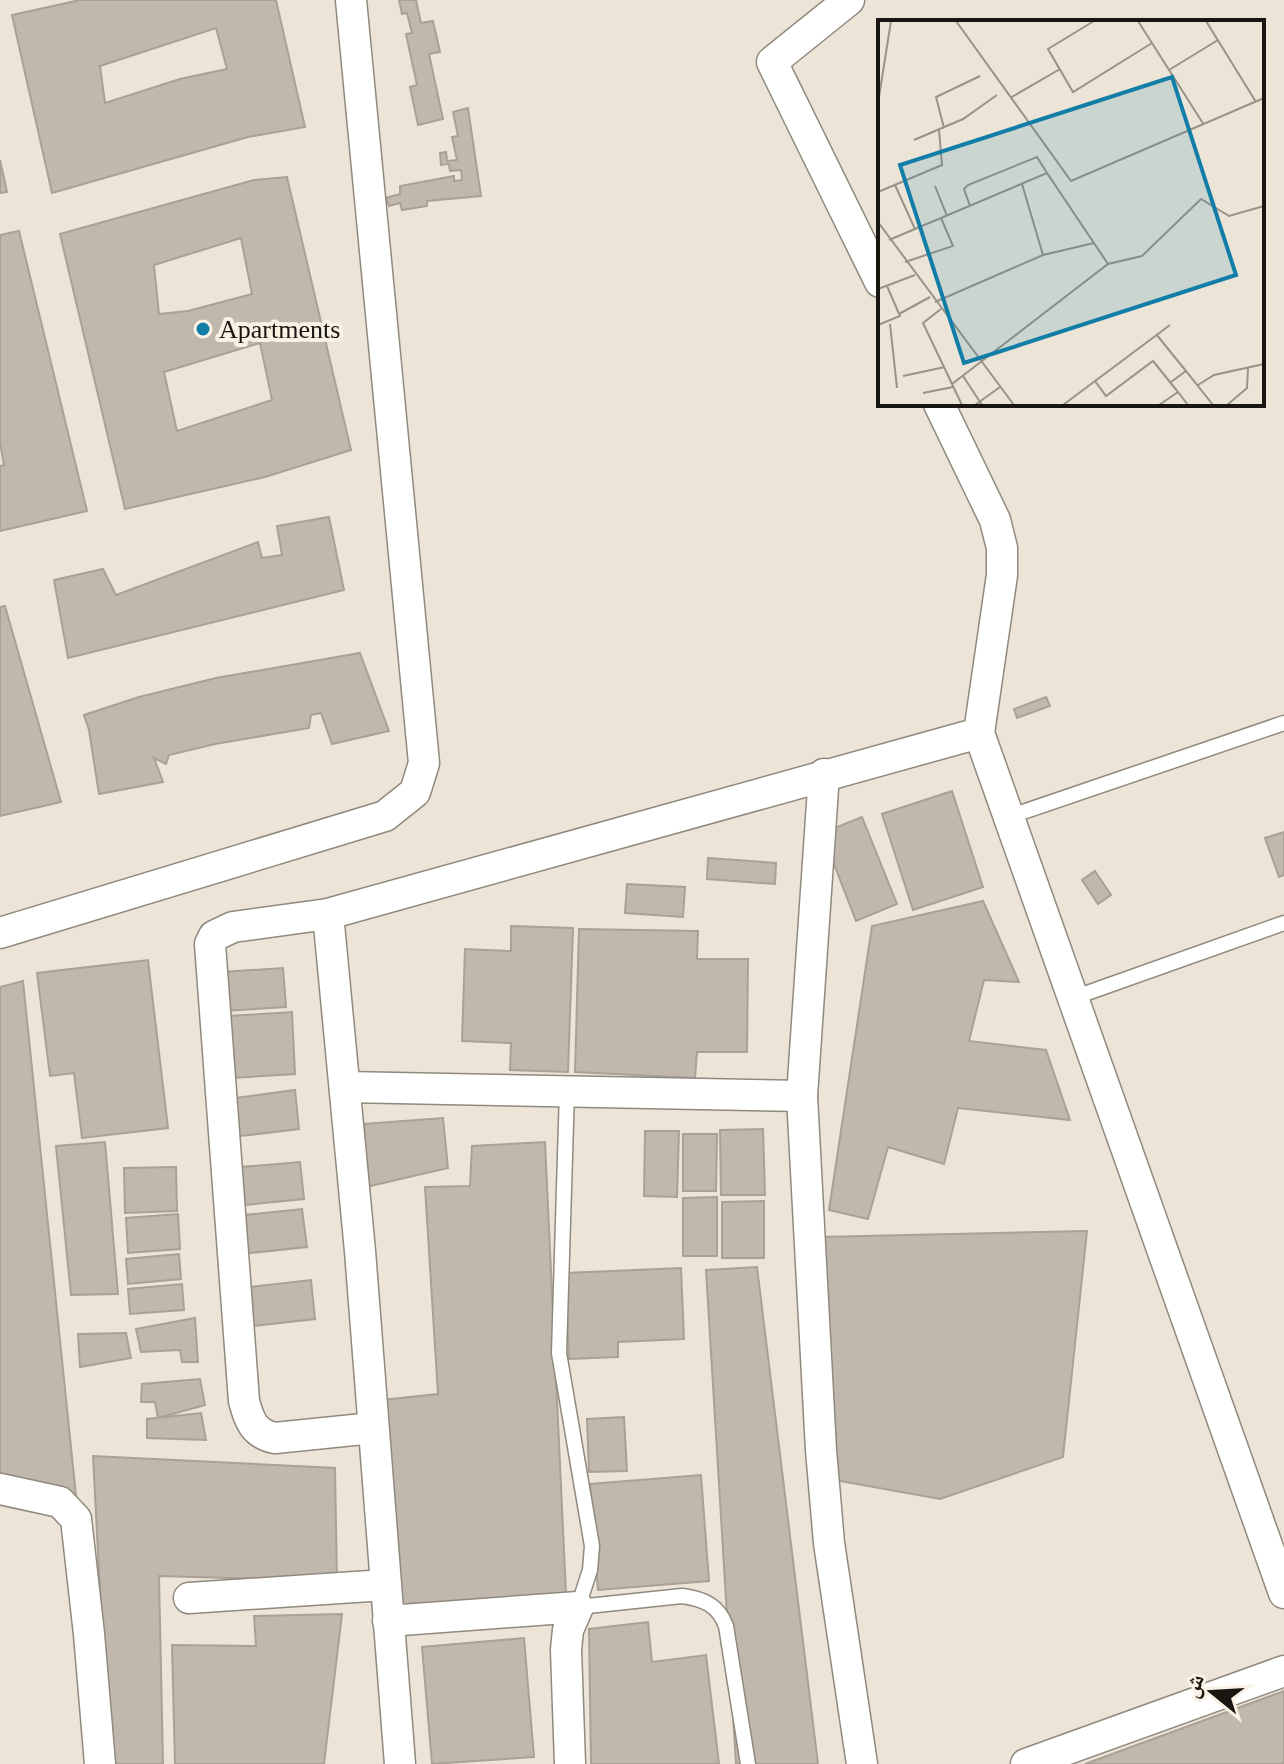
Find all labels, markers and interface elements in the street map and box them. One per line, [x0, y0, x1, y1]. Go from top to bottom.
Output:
inset map [878, 20, 1264, 406]
place label: Apartments [219, 315, 340, 344]
marker: Apartments [194, 320, 212, 338]
north arrow [1172, 1652, 1252, 1732]
text: ش [1178, 1671, 1210, 1701]

